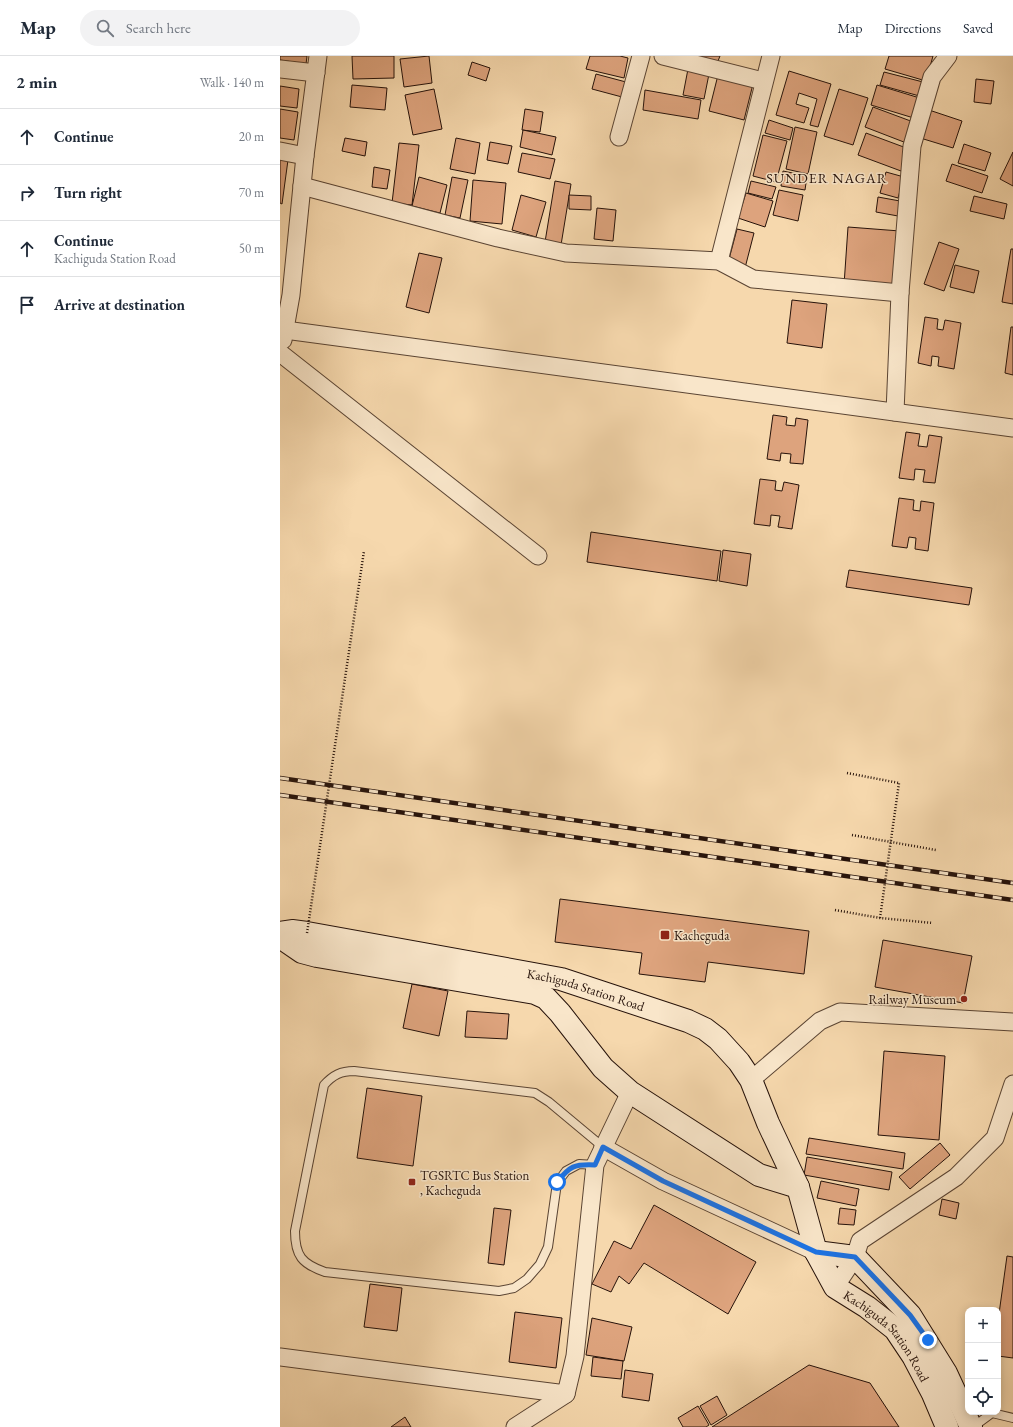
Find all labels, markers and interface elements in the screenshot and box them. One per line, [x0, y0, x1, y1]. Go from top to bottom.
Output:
search box [80, 10, 360, 46]
text: Map [20, 15, 56, 40]
icon: search [94, 17, 116, 39]
text: Search here [126, 18, 191, 37]
text: Map [837, 19, 863, 37]
text: Directions [885, 19, 941, 37]
text: Saved [963, 19, 993, 37]
text: 2 min [16, 71, 57, 93]
text: Walk · 140 m [200, 74, 264, 91]
icon: ahead [16, 126, 38, 148]
text: Continue [54, 127, 114, 146]
text: 20 m [239, 128, 264, 145]
district label: SUNDER NAGAR [766, 169, 888, 187]
icon: right [16, 182, 38, 204]
text: Turn right [54, 183, 122, 202]
text: 70 m [239, 184, 264, 201]
text: Continue [54, 231, 114, 250]
icon: ahead [16, 238, 38, 260]
text: 50 m [239, 240, 264, 257]
text: Kachiguda Station Road [54, 250, 176, 267]
icon: arrive [16, 294, 38, 316]
text: Arrive at destination [54, 295, 185, 314]
place label: Kacheguda [674, 927, 730, 944]
marker: Kacheguda [659, 929, 671, 941]
street label: Kachiguda Station Road [526, 965, 647, 1015]
place label: Railway Museum [868, 991, 956, 1008]
marker: Railway Museum [959, 994, 969, 1004]
place label: TGSRTC Bus Station , Kacheguda [420, 1167, 530, 1199]
route start [548, 1173, 566, 1191]
marker: TGSRTC Bus Station , Kacheguda [407, 1177, 417, 1187]
street label: Kachiguda Station Road [840, 1286, 934, 1385]
map controls [965, 1307, 1001, 1415]
button: + [965, 1307, 1001, 1343]
route end [919, 1331, 937, 1349]
button: − [965, 1343, 1001, 1379]
button: locate [965, 1379, 1001, 1415]

